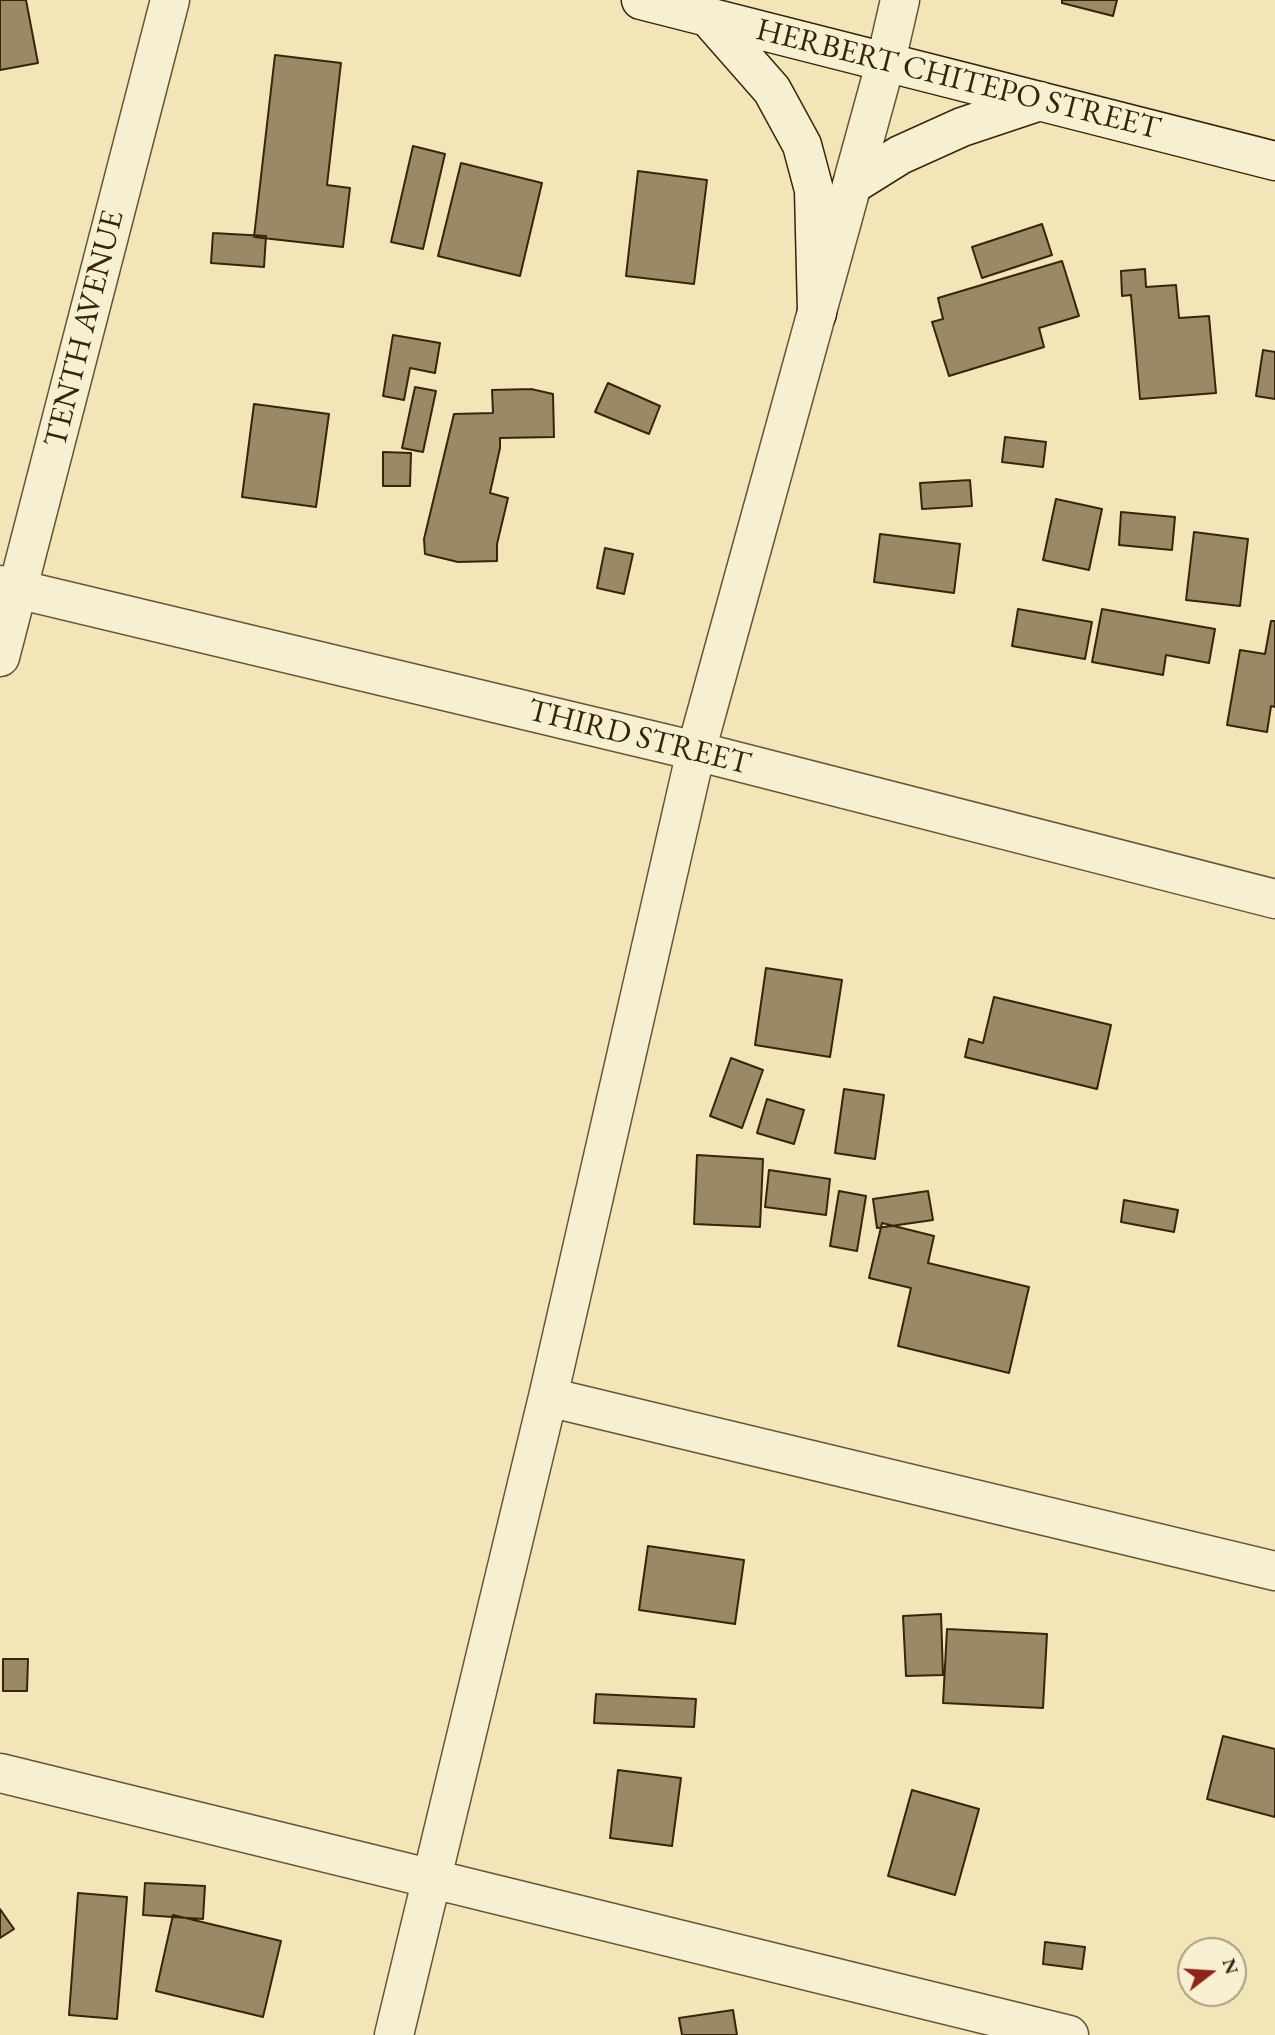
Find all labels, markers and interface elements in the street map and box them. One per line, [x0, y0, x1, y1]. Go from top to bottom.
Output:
street label: HERBERT CHITEPO STREET [752, 11, 1164, 149]
street label: TENTH AVENUE [37, 207, 133, 451]
street label: THIRD STREET [524, 692, 754, 784]
north arrow [1177, 1937, 1247, 2007]
text: N [1216, 1955, 1245, 1977]

